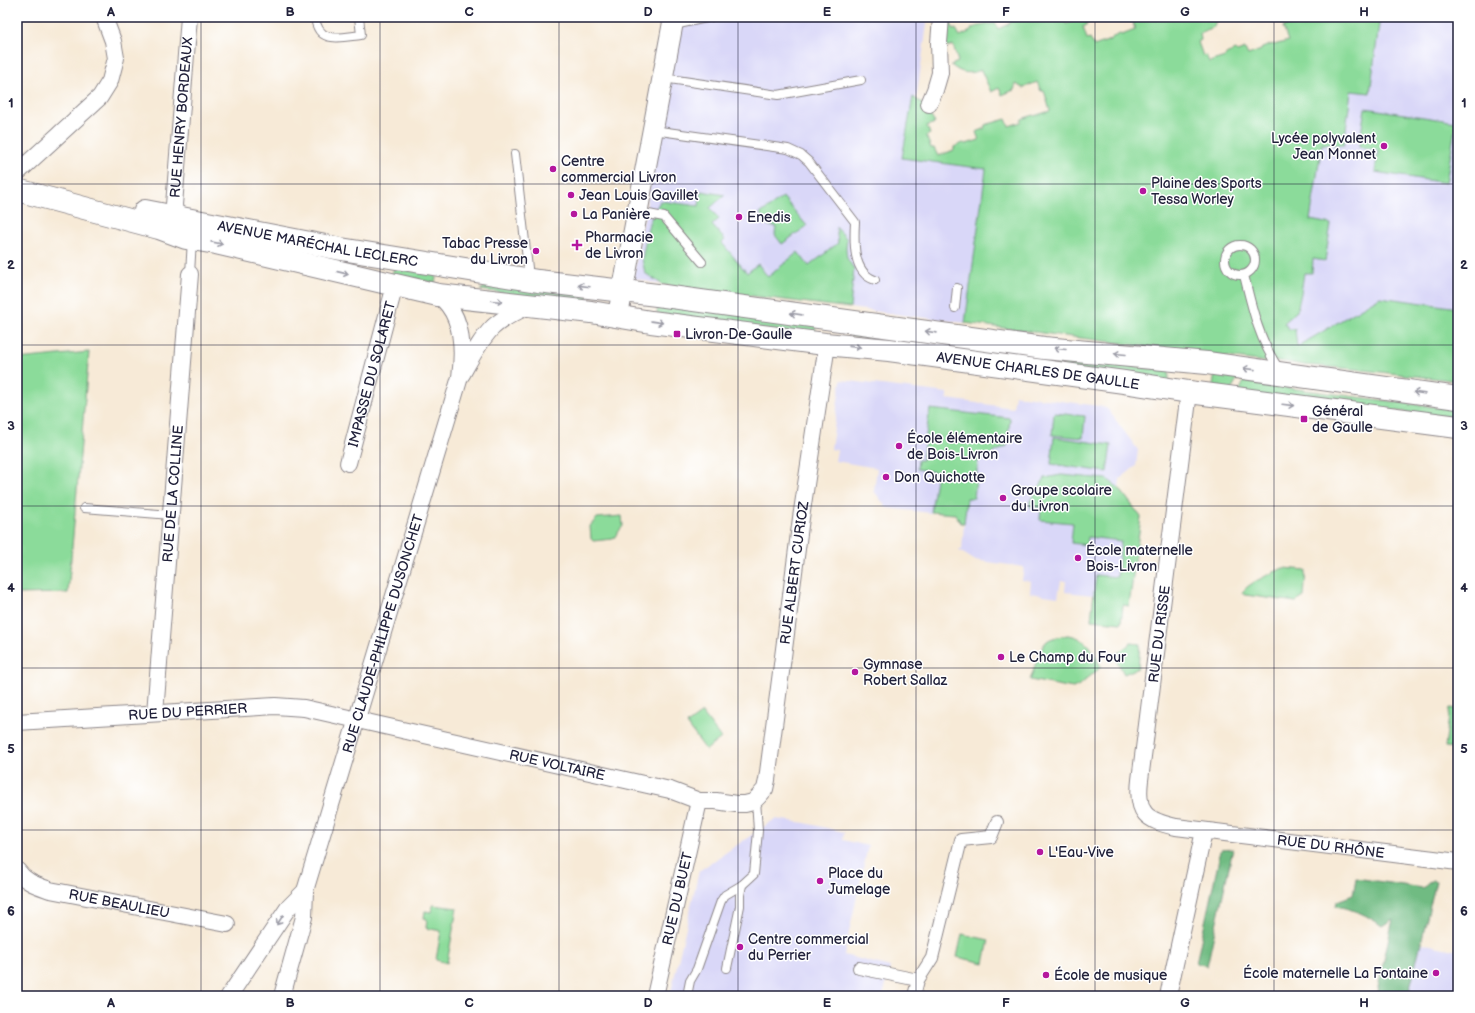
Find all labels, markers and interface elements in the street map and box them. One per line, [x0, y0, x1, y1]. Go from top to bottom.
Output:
text: A [106, 4, 115, 20]
text: B [285, 4, 295, 20]
text: C [464, 4, 474, 20]
text: D [643, 4, 653, 20]
text: E [823, 4, 832, 20]
text: F [1002, 4, 1010, 20]
text: G [1180, 4, 1190, 20]
text: H [1359, 4, 1369, 20]
street label: RUE HENRY BORDEAUX [167, 36, 196, 199]
text: 1 [8, 95, 14, 111]
text: 1 [1461, 95, 1467, 111]
place label: Lycée polyvalent Jean Monnet [1271, 130, 1377, 163]
marker: Lycée polyvalent Jean Monnet [1379, 141, 1389, 151]
place label: Centre commercial Livron [561, 153, 676, 186]
marker: Centre commercial Livron [548, 164, 558, 174]
place label: Plaine des Sports Tessa Worley [1151, 175, 1262, 208]
marker: Plaine des Sports Tessa Worley [1138, 186, 1148, 196]
place label: Jean Louis Gavillet [579, 187, 699, 204]
marker: Jean Louis Gavillet [566, 190, 576, 200]
place label: La Panière [582, 206, 650, 223]
marker: La Panière [569, 209, 579, 219]
place label: Enedis [747, 209, 791, 226]
marker: Enedis [734, 212, 744, 222]
street label: AVENUE MARÉCHAL LECLERC [216, 217, 419, 270]
place label: Pharmacie de Livron [585, 229, 653, 262]
place label: Tabac Presse du Livron [442, 235, 528, 268]
one-way arrow [210, 239, 223, 247]
marker: Pharmacie de Livron [572, 240, 582, 250]
marker: Tabac Presse du Livron [531, 246, 541, 256]
text: 2 [7, 257, 15, 273]
text: 2 [1460, 257, 1468, 273]
one-way arrow [337, 270, 350, 277]
one-way arrow [578, 282, 591, 290]
one-way arrow [490, 297, 503, 305]
street label: IMPASSE DU SOLARET [345, 299, 400, 449]
one-way arrow [790, 310, 803, 318]
one-way arrow [650, 318, 663, 326]
place label: Livron-De-Gaulle [685, 326, 792, 343]
one-way arrow [925, 328, 938, 336]
marker: Livron-De-Gaulle [672, 329, 682, 339]
one-way arrow [848, 343, 861, 351]
one-way arrow [1054, 346, 1067, 353]
street label: AVENUE CHARLES DE GAULLE [935, 349, 1141, 393]
one-way arrow [1114, 351, 1127, 358]
one-way arrow [1243, 365, 1256, 373]
one-way arrow [1413, 389, 1426, 397]
one-way arrow [1281, 401, 1294, 409]
place label: Général de Gaulle [1312, 403, 1373, 436]
marker: Général de Gaulle [1299, 414, 1309, 424]
text: 3 [7, 418, 15, 434]
text: 3 [1460, 418, 1468, 434]
street label: RUE DE LA COLLINE [159, 424, 187, 563]
place label: École élémentaire de Bois-Livron [907, 429, 1022, 463]
marker: École élémentaire de Bois-Livron [894, 441, 904, 451]
place label: Don Quichotte [894, 469, 985, 486]
marker: Don Quichotte [881, 472, 891, 482]
place label: Groupe scolaire du Livron [1011, 482, 1112, 515]
marker: Groupe scolaire du Livron [998, 493, 1008, 503]
street label: RUE ALBERT CURIOZ [777, 500, 812, 645]
street label: RUE CLAUDE-PHILIPPE DUSONCHET [339, 512, 427, 755]
place label: École maternelle Bois-Livron [1086, 541, 1193, 575]
marker: École maternelle Bois-Livron [1073, 553, 1083, 563]
text: 4 [7, 580, 15, 596]
text: 4 [1460, 580, 1468, 596]
street label: RUE DU RISSE [1145, 584, 1174, 684]
place label: Le Champ du Four [1009, 649, 1127, 666]
marker: Le Champ du Four [996, 652, 1006, 662]
place label: Gymnase Robert Sallaz [863, 656, 948, 689]
marker: Gymnase Robert Sallaz [850, 667, 860, 677]
street label: RUE DU PERRIER [128, 700, 248, 724]
text: 5 [7, 741, 15, 757]
text: 5 [1460, 741, 1468, 757]
street label: RUE VOLTAIRE [508, 746, 607, 784]
street label: RUE DU RHÔNE [1276, 832, 1385, 862]
place label: L'Eau-Vive [1048, 844, 1114, 861]
marker: L'Eau-Vive [1035, 847, 1045, 857]
street label: RUE DU BUET [659, 850, 696, 947]
place label: Place du Jumelage [828, 865, 890, 898]
marker: Place du Jumelage [815, 876, 825, 886]
street label: RUE BEAULIEU [67, 886, 171, 922]
text: 6 [7, 903, 15, 919]
text: 6 [1460, 903, 1468, 919]
one-way arrow [276, 914, 284, 925]
place label: Centre commercial du Perrier [748, 931, 869, 964]
marker: Centre commercial du Perrier [735, 942, 745, 952]
place label: École maternelle La Fontaine [1243, 964, 1428, 982]
place label: École de musique [1054, 966, 1167, 984]
marker: École maternelle La Fontaine [1431, 968, 1441, 978]
marker: École de musique [1041, 970, 1051, 980]
text: A [106, 995, 115, 1011]
text: B [285, 995, 295, 1011]
text: C [464, 995, 474, 1011]
text: D [643, 995, 653, 1011]
text: E [823, 995, 832, 1011]
text: F [1002, 995, 1010, 1011]
text: G [1180, 995, 1190, 1011]
text: H [1359, 995, 1369, 1011]

